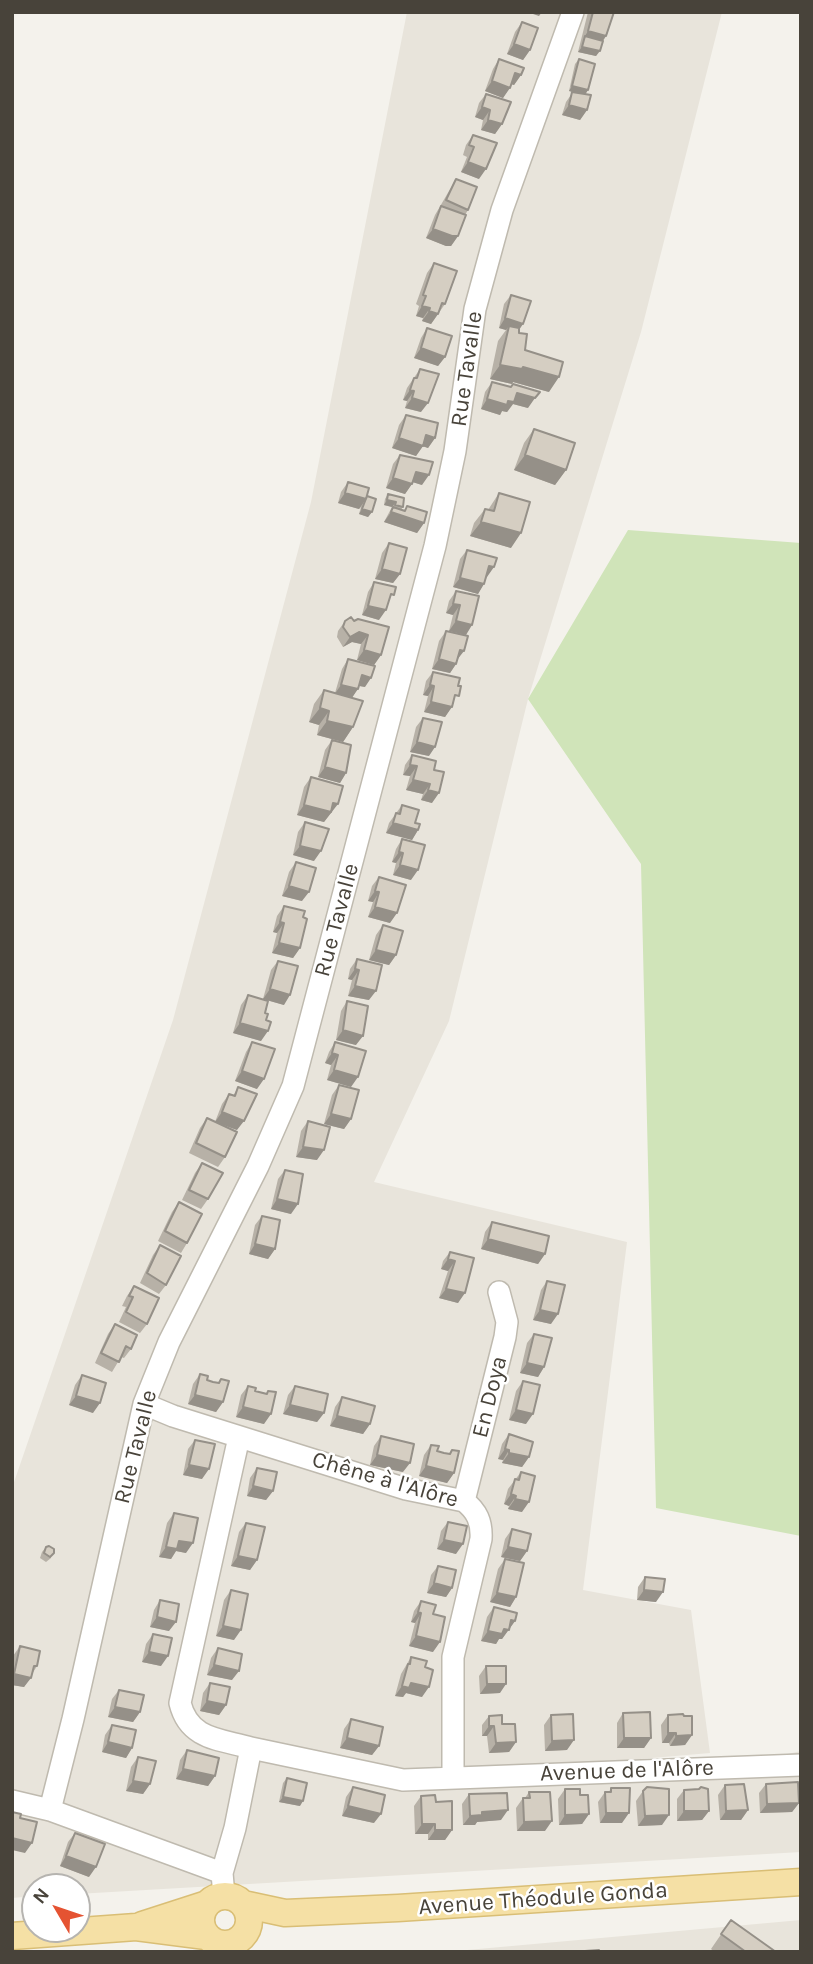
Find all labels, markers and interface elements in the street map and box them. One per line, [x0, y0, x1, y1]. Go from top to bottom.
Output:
street label: Rue Tavalle [445, 309, 489, 429]
street label: Rue Tavalle [309, 860, 365, 980]
street label: En Doya [467, 1353, 513, 1441]
street label: Rue Tavalle [109, 1387, 163, 1507]
street label: Chêne à l'Alôre [309, 1446, 461, 1514]
street label: Avenue de l'Alôre [540, 1754, 714, 1788]
north arrow [21, 1873, 91, 1943]
street label: Avenue Théodule Gonda [417, 1877, 669, 1921]
text: N [28, 1884, 54, 1908]

